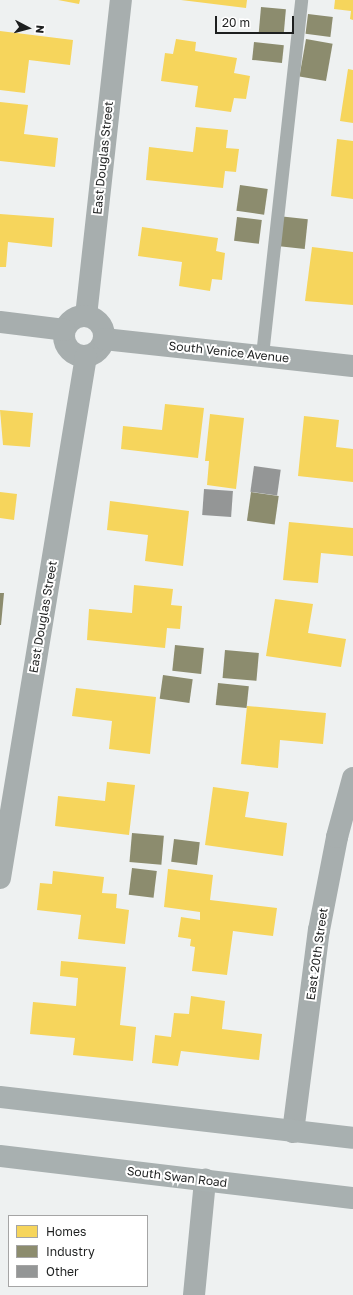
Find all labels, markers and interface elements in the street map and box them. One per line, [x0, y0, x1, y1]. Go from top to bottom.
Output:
north arrow [8, 8, 48, 48]
scale bar [217, 8, 296, 34]
text: 20 m [222, 15, 250, 30]
text: N [34, 24, 47, 34]
street label: East Douglas Street [90, 101, 116, 215]
street label: South Venice Avenue [168, 339, 290, 365]
street label: East Douglas Street [26, 560, 60, 674]
street label: East 20th Street [303, 907, 331, 1001]
street label: South Swan Road [126, 1164, 228, 1190]
legend [8, 1215, 148, 1287]
text: Homes [46, 1224, 86, 1239]
text: Industry [46, 1244, 95, 1259]
text: Other [46, 1264, 79, 1279]

